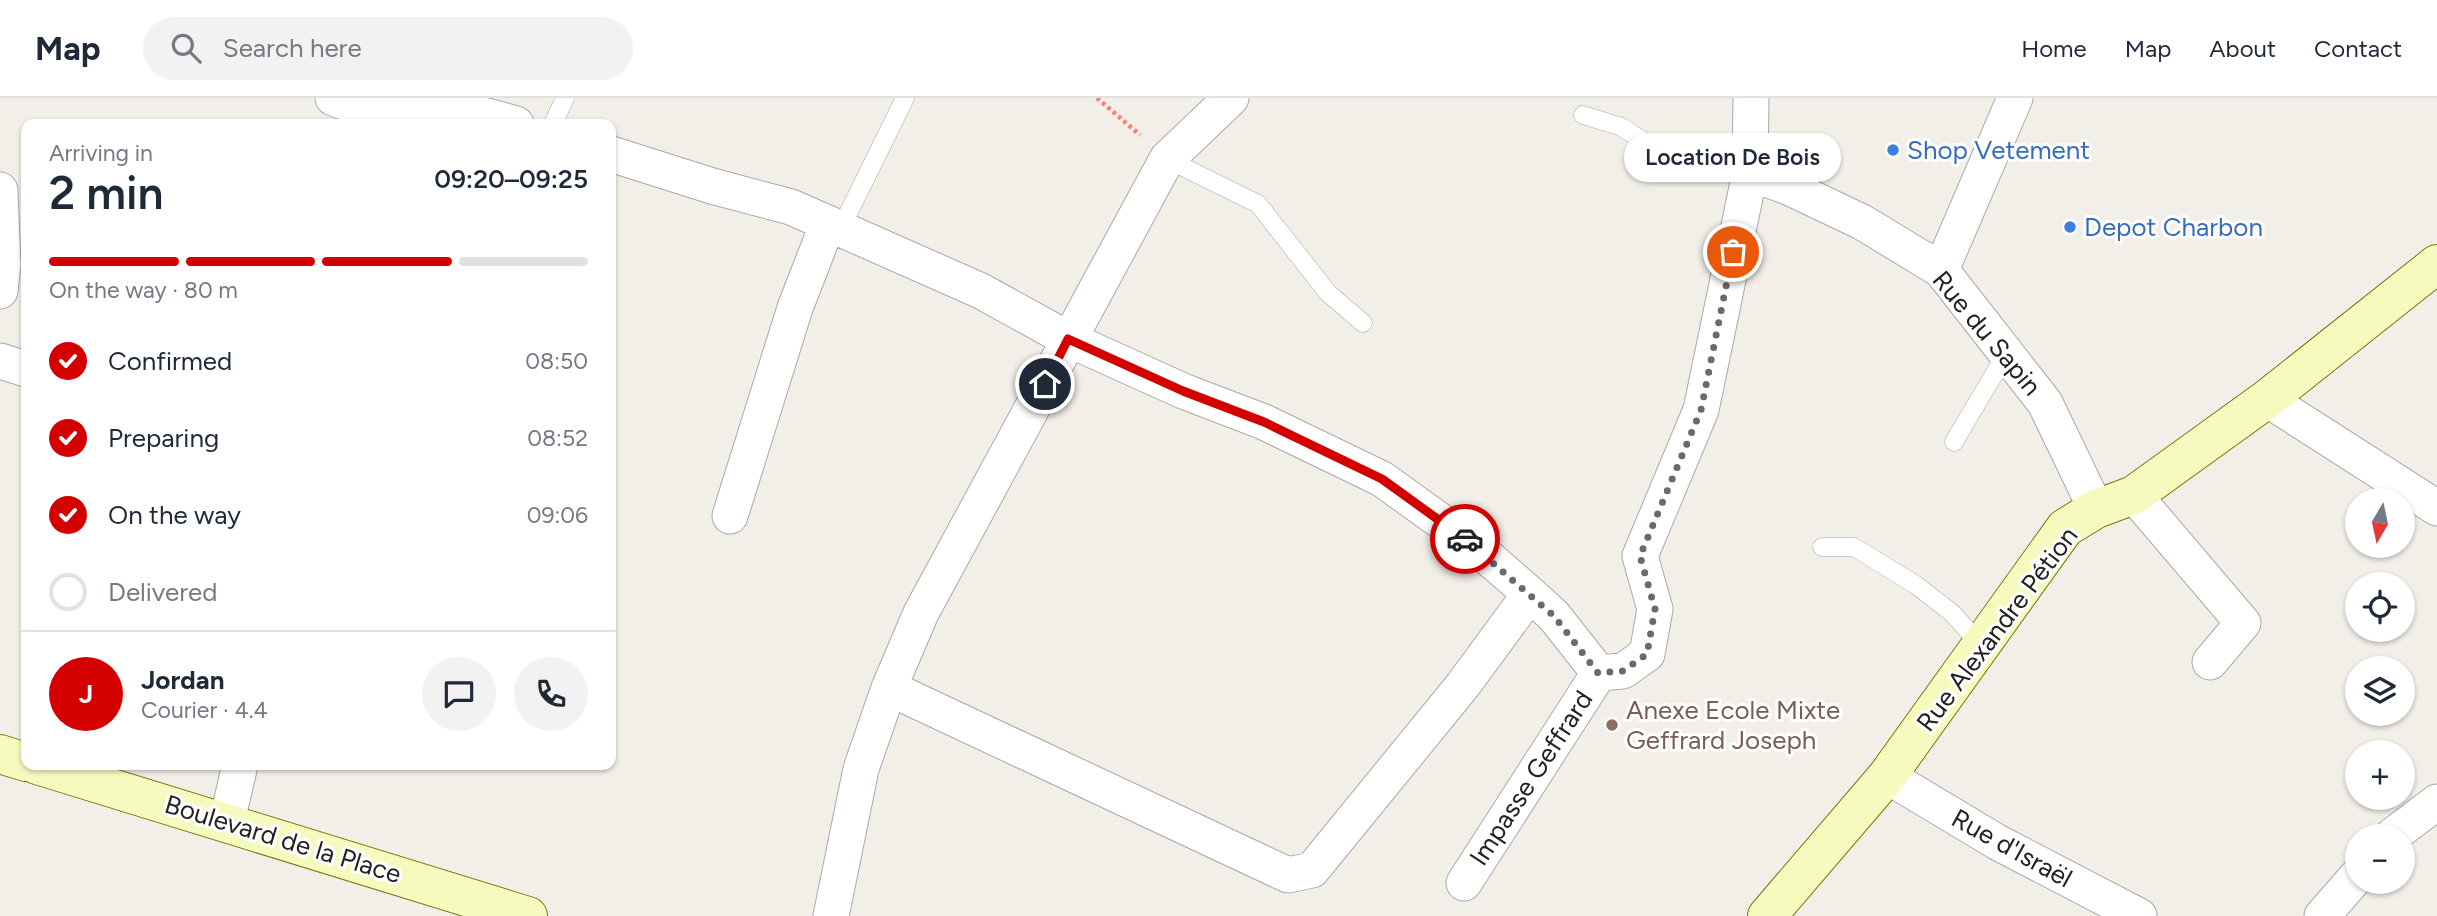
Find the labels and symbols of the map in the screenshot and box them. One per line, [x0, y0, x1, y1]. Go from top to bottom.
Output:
callout: Location De Bois [1624, 133, 1842, 182]
place label: Shop Vetement [1907, 134, 2090, 166]
marker: Shop Vetement [1885, 142, 1901, 158]
place label: Depot Charbon [2084, 211, 2263, 243]
marker: Depot Charbon [2062, 219, 2078, 235]
pin [1703, 222, 1763, 282]
street label: Rue du Sapin [1926, 264, 2048, 402]
pin [1015, 354, 1075, 414]
north arrow [2345, 488, 2415, 558]
courier [1430, 504, 1500, 574]
street label: Rue Alexandre Pétion [1910, 520, 2084, 738]
street label: Impasse Geffrard [1463, 685, 1599, 871]
place label: Anexe Ecole Mixte Geffrard Joseph [1626, 694, 1840, 756]
marker: Anexe Ecole Mixte Geffrard Joseph [1604, 717, 1620, 733]
street label: Boulevard de la Place [161, 788, 405, 890]
street label: Rue d'Israël [1946, 802, 2078, 894]

